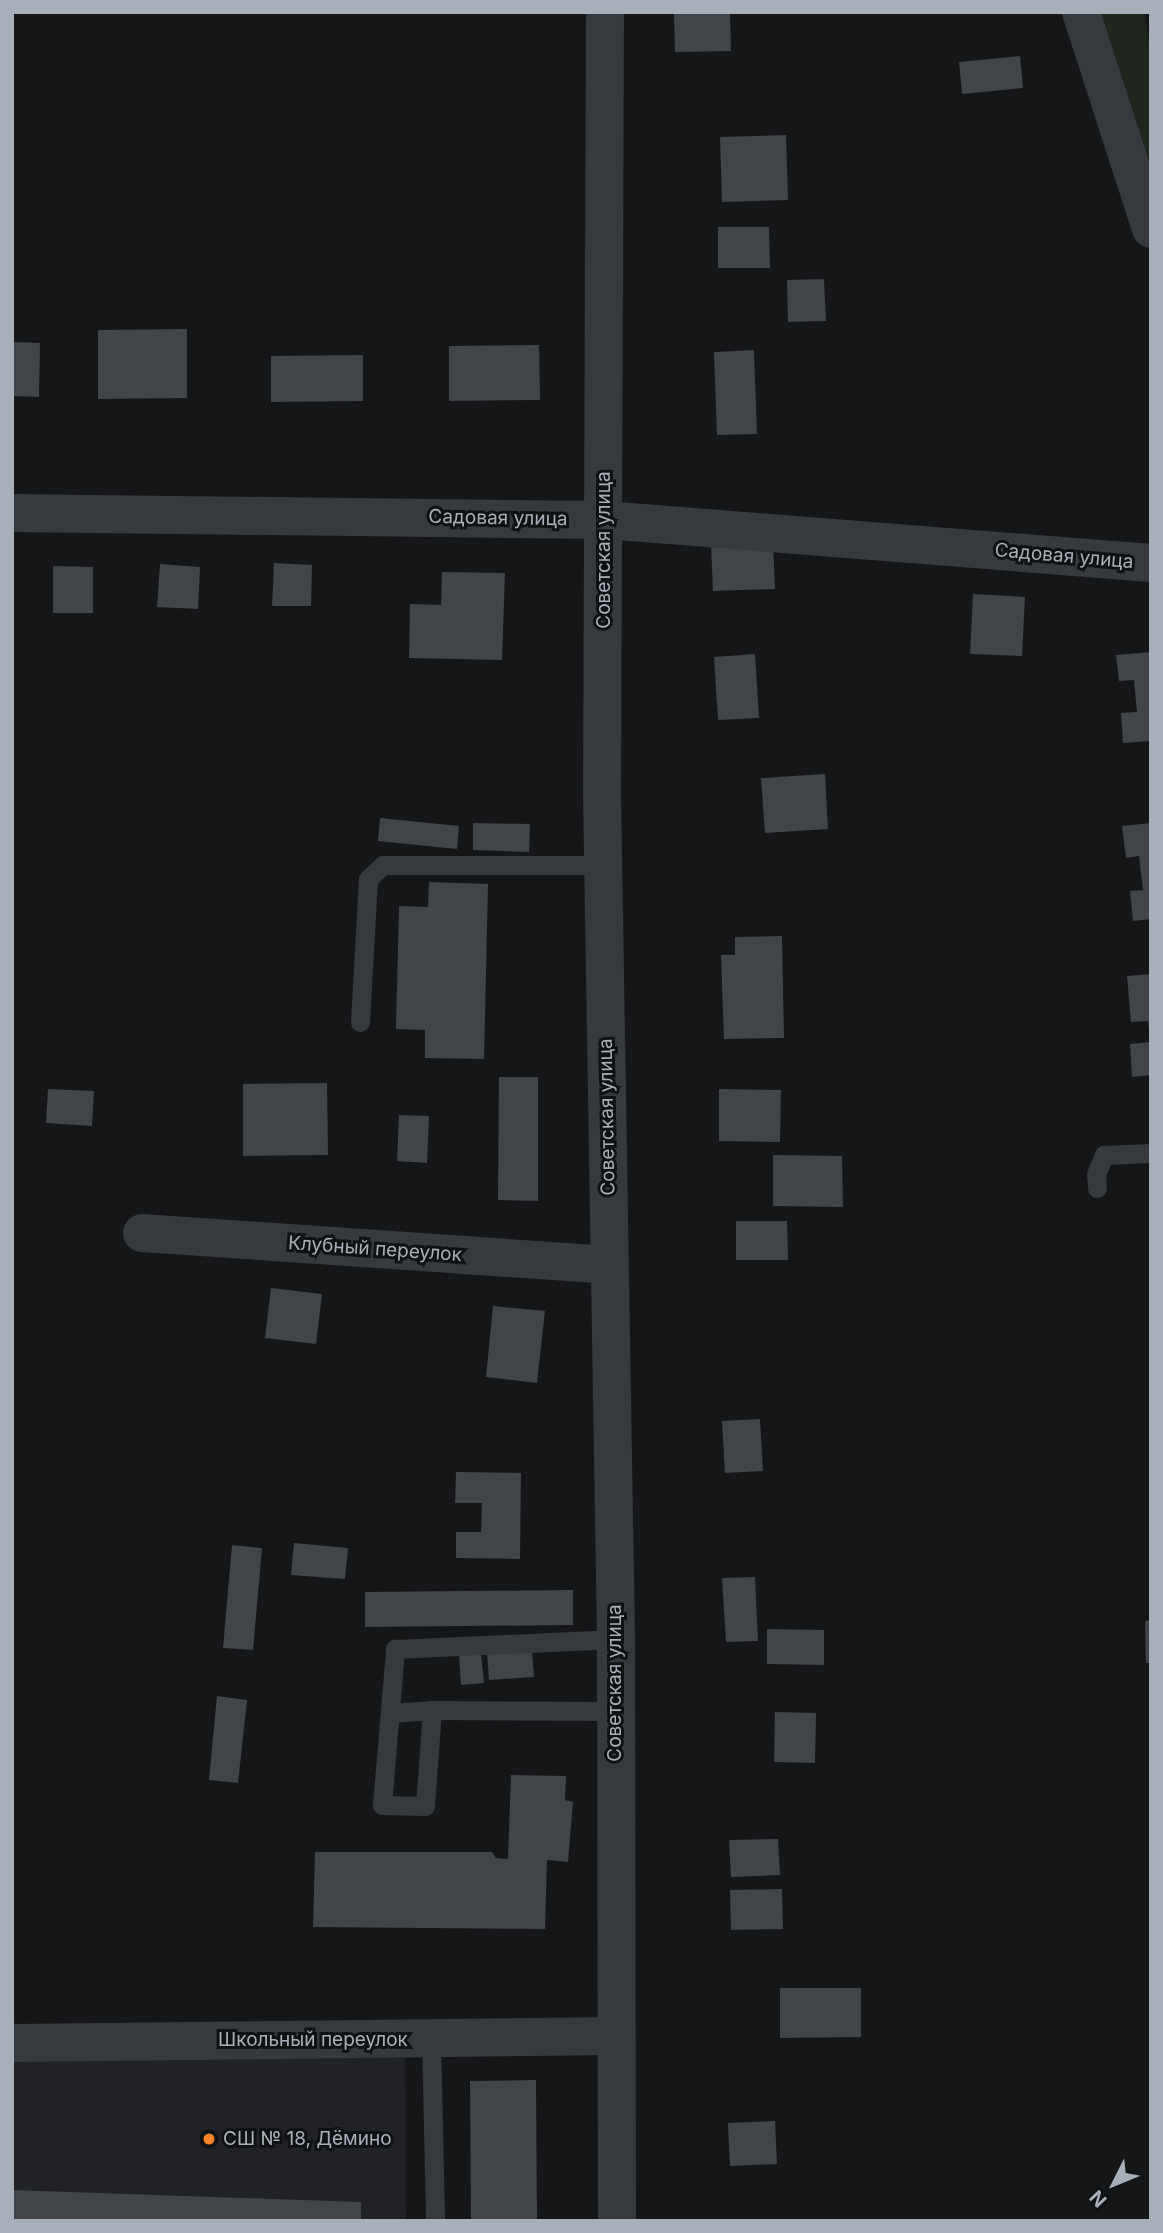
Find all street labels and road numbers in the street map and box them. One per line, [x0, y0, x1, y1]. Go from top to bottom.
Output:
street label: Советская улица [593, 471, 615, 629]
street label: Садовая улица [428, 505, 568, 531]
street label: Садовая улица [994, 539, 1134, 573]
street label: Советская улица [594, 1038, 620, 1196]
street label: Клубный переулок [287, 1232, 463, 1266]
street label: Советская улица [604, 1604, 626, 1762]
street label: Школьный переулок [218, 2029, 408, 2051]

